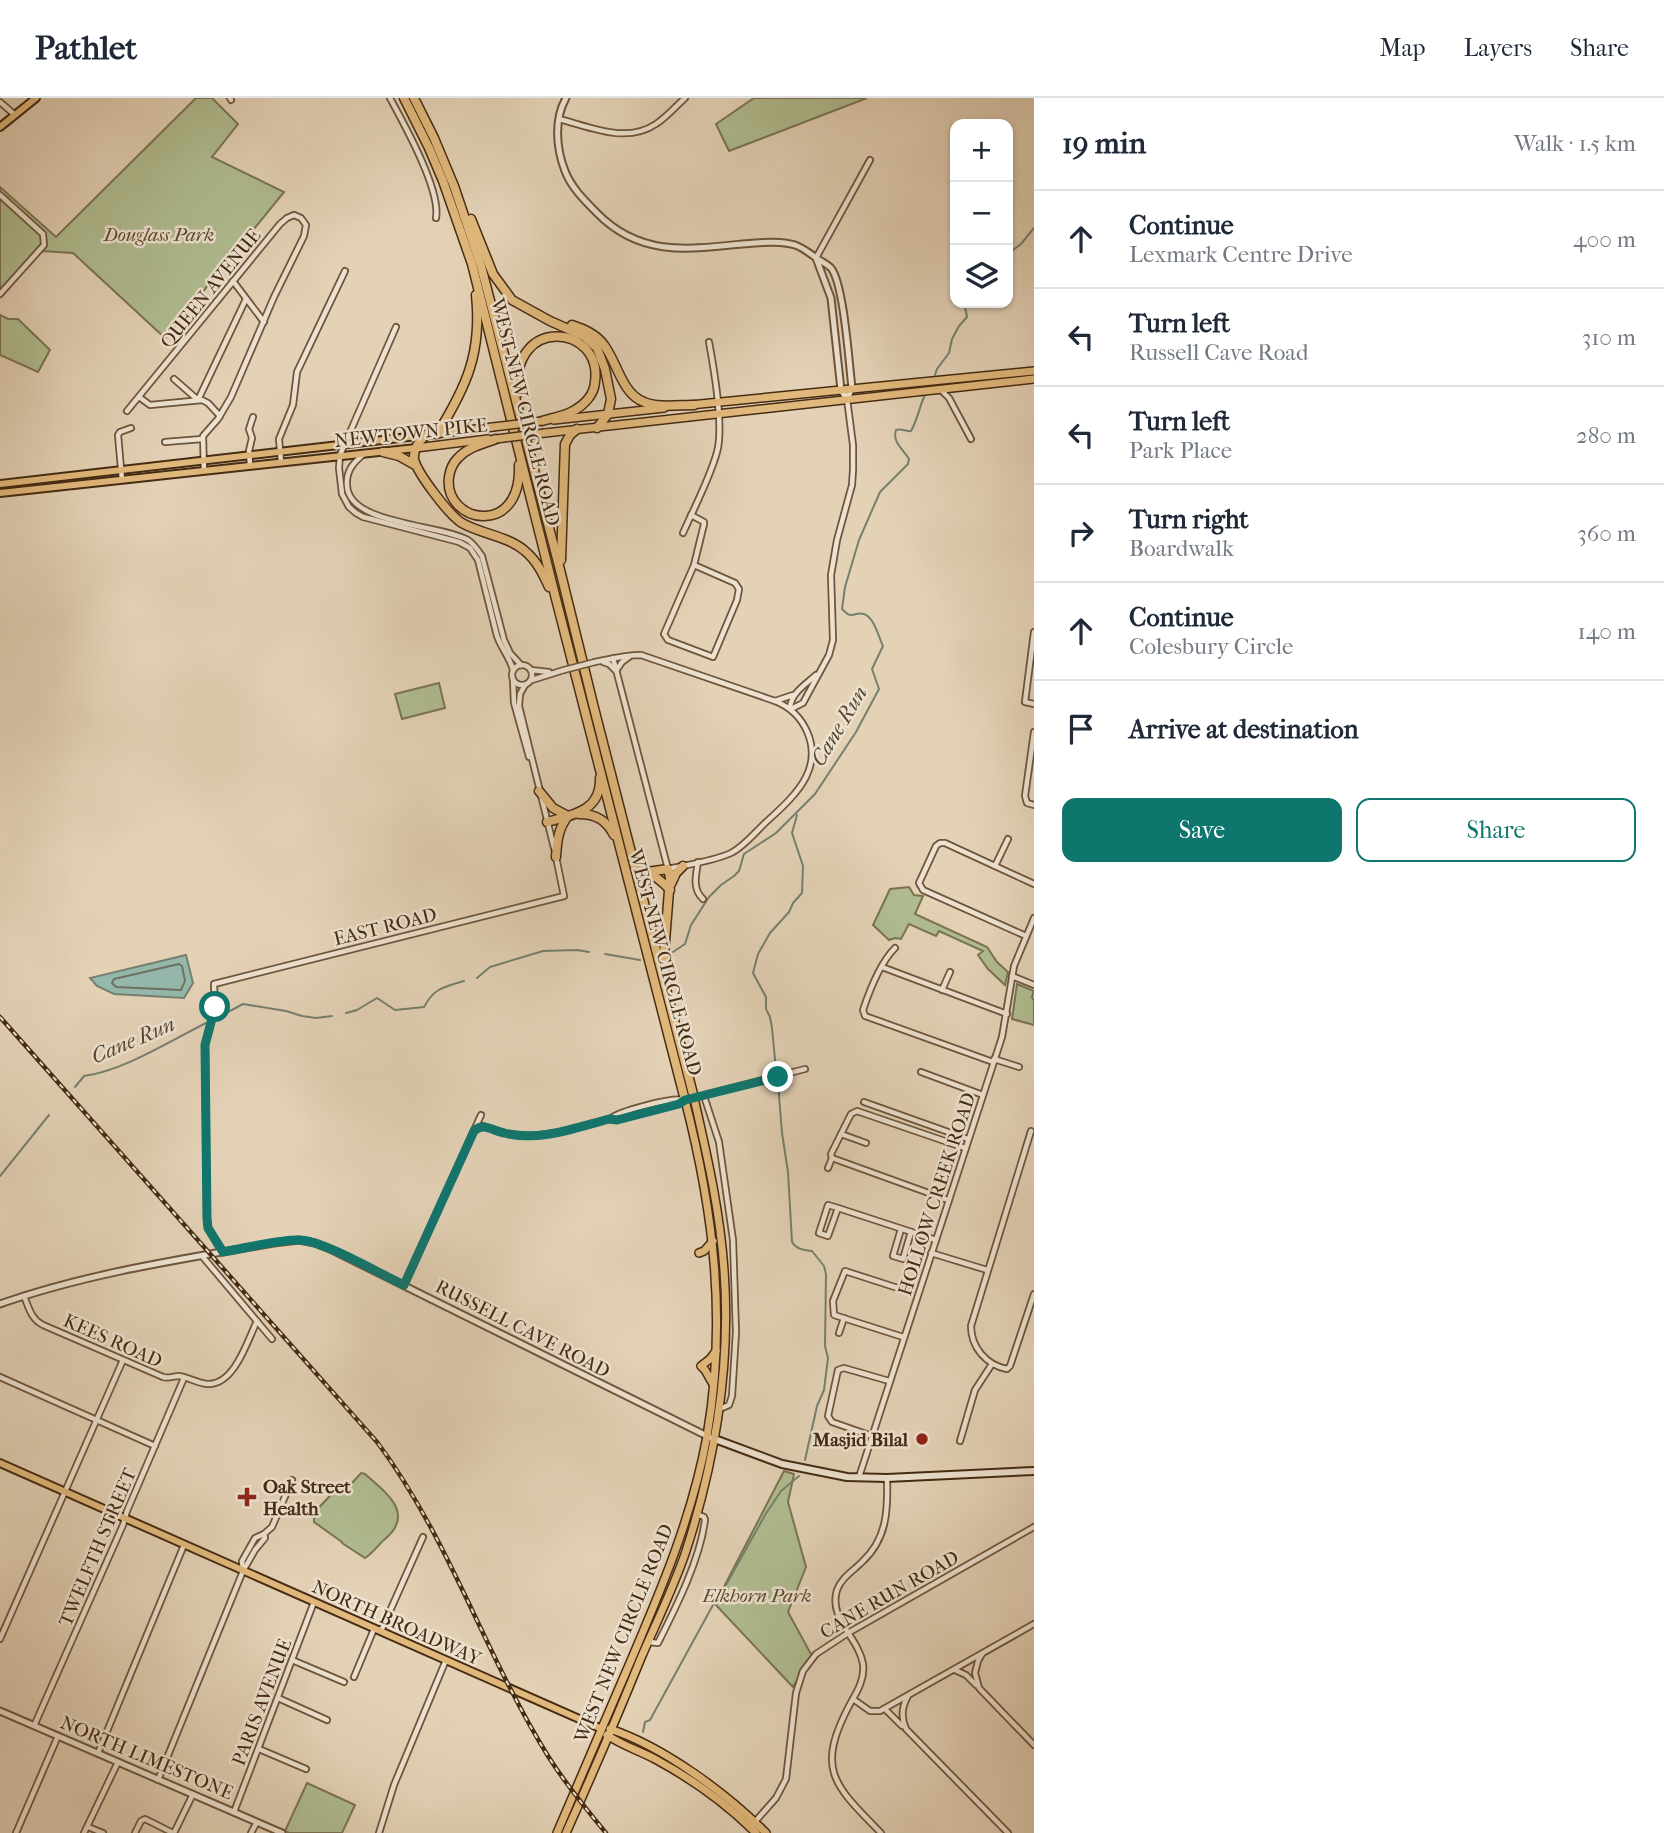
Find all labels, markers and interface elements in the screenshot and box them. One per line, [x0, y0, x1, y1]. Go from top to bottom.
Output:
text: Pathlet [35, 29, 137, 68]
text: Map [1380, 34, 1426, 62]
text: Layers [1464, 34, 1532, 62]
text: Share [1570, 34, 1629, 62]
map controls [950, 119, 1013, 308]
button: + [950, 119, 1013, 182]
text: 19 min [1062, 126, 1146, 161]
text: Walk · 1.5 km [1514, 130, 1636, 157]
button: − [950, 182, 1013, 245]
text: Continue [1129, 210, 1234, 241]
icon: ahead [1062, 220, 1100, 258]
park label: Douglass Park [102, 224, 214, 246]
street label: QUEEN AVENUE [156, 224, 266, 353]
text: 400 m [1573, 226, 1636, 253]
text: Lexmark Centre Drive [1129, 241, 1353, 268]
button: layers [950, 245, 1013, 308]
street label: WEST NEW CIRCLE ROAD [486, 295, 564, 528]
text: Turn left [1129, 308, 1230, 339]
icon: left [1062, 318, 1100, 356]
text: 310 m [1582, 324, 1636, 351]
text: Russell Cave Road [1129, 339, 1309, 366]
text: Turn left [1129, 406, 1230, 437]
street label: NEWTOWN PIKE [334, 414, 489, 452]
icon: left [1062, 416, 1100, 454]
text: 280 m [1576, 422, 1636, 449]
text: Park Place [1129, 437, 1232, 464]
text: Turn right [1129, 504, 1249, 535]
icon: right [1062, 514, 1100, 552]
text: 360 m [1577, 520, 1636, 547]
text: Boardwalk [1129, 535, 1234, 562]
text: Continue [1129, 602, 1234, 633]
icon: ahead [1062, 612, 1100, 650]
text: 140 m [1577, 618, 1636, 645]
text: Colesbury Circle [1129, 633, 1293, 660]
water label: Cane Run [806, 682, 872, 770]
icon: arrive [1062, 710, 1100, 748]
text: Arrive at destination [1129, 714, 1359, 745]
button: Save [1062, 798, 1342, 862]
button: Share [1356, 798, 1636, 862]
street label: WEST NEW CIRCLE ROAD [624, 846, 706, 1078]
street label: EAST ROAD [331, 904, 439, 950]
route start [199, 991, 230, 1022]
water label: Cane Run [88, 1012, 179, 1068]
route end [762, 1061, 793, 1092]
street label: HOLLOW CREEK ROAD [894, 1090, 980, 1299]
street label: RUSSELL CAVE ROAD [432, 1275, 613, 1382]
street label: KEES ROAD [60, 1309, 165, 1372]
place label: Masjid Bilal [812, 1429, 909, 1451]
marker: Masjid Bilal [914, 1431, 930, 1447]
street label: TWELFTH STREET [55, 1465, 141, 1630]
place label: Oak Street Health [263, 1476, 351, 1520]
marker: Oak Street Health [237, 1487, 257, 1507]
street label: WEST NEW CIRCLE ROAD [570, 1521, 678, 1747]
street label: CANE RUN ROAD [816, 1546, 963, 1643]
street label: NORTH BROADWAY [309, 1576, 486, 1671]
park label: Elkhorn Park [702, 1585, 811, 1607]
street label: PARIS AVENUE [228, 1635, 296, 1769]
street label: NORTH LIMESTONE [57, 1712, 237, 1804]

